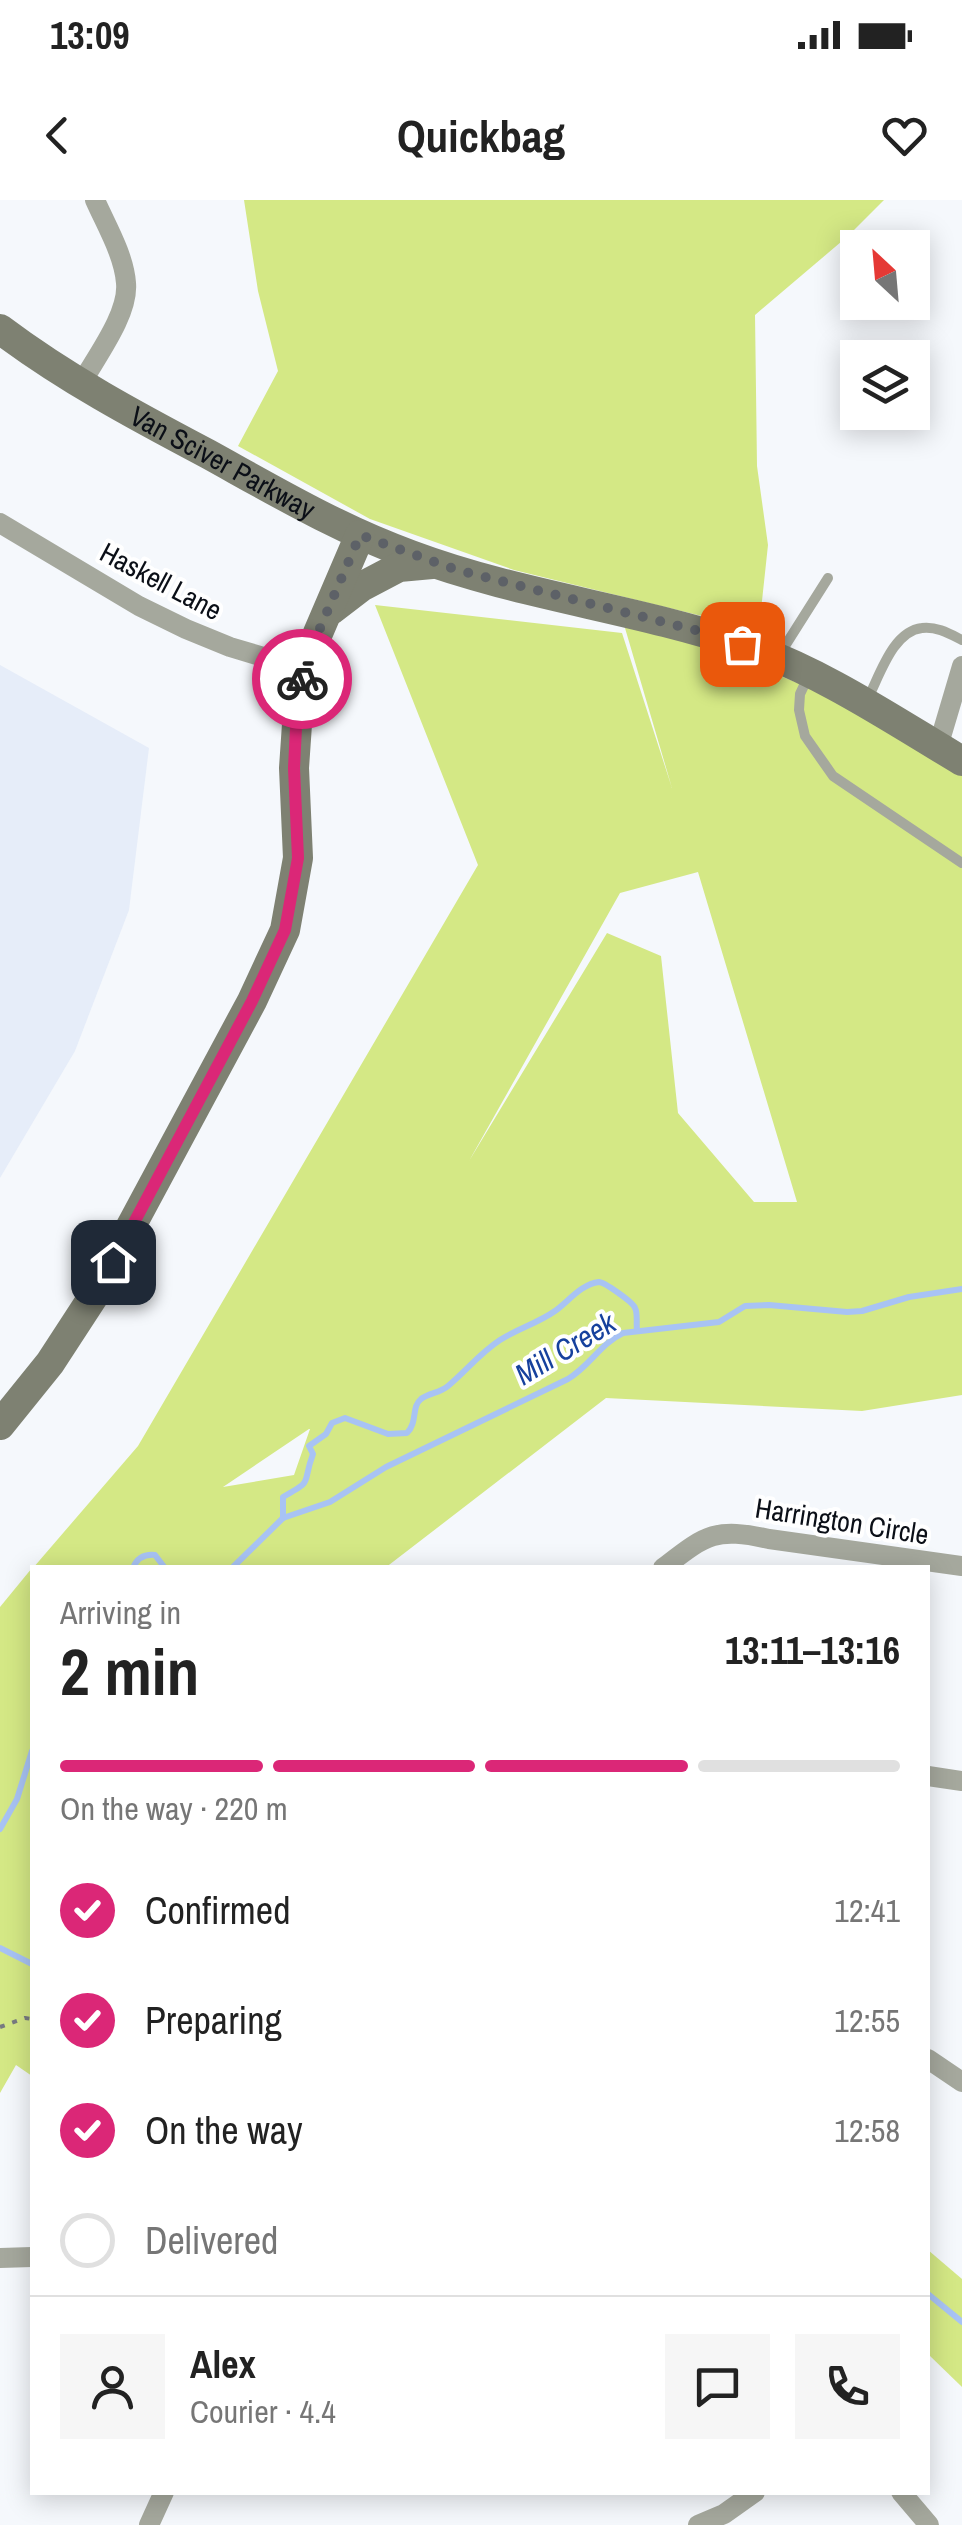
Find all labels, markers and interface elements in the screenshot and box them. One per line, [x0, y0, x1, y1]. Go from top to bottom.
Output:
text: 13:09 [50, 10, 130, 61]
text: Quickbag [397, 105, 565, 166]
icon: back [30, 108, 85, 163]
icon: heart [877, 108, 932, 163]
north arrow [840, 230, 930, 320]
map controls [840, 230, 930, 430]
button: layers [840, 340, 930, 430]
street label: Van Sciver Parkway [123, 397, 322, 529]
street label: Haskell Lane [93, 533, 229, 629]
pin [700, 602, 785, 687]
icon: bag [715, 617, 770, 672]
courier [252, 629, 352, 729]
icon: bike [275, 652, 330, 707]
pin [71, 1220, 156, 1305]
icon: home [86, 1235, 141, 1290]
water label: Mill Creek [507, 1301, 624, 1394]
street label: Harrington Circle [753, 1489, 931, 1553]
text: Arriving in [60, 1591, 181, 1634]
text: 13:11–13:16 [725, 1625, 900, 1676]
text: 2 min [60, 1628, 199, 1715]
text: On the way · 220 m [60, 1787, 288, 1830]
icon: check [60, 1883, 115, 1938]
text: Confirmed [145, 1885, 290, 1936]
text: 12:41 [834, 1889, 900, 1932]
icon: check [60, 1993, 115, 2048]
text: Preparing [145, 1995, 282, 2046]
text: 12:55 [834, 1999, 900, 2042]
icon: check [60, 2103, 115, 2158]
text: On the way [145, 2105, 303, 2156]
text: 12:58 [834, 2109, 900, 2152]
text: Delivered [145, 2215, 278, 2266]
button: person [60, 2334, 165, 2439]
button: chat [665, 2334, 770, 2439]
button: phone [795, 2334, 900, 2439]
text: Alex [190, 2339, 256, 2390]
text: Courier · 4.4 [190, 2390, 336, 2433]

